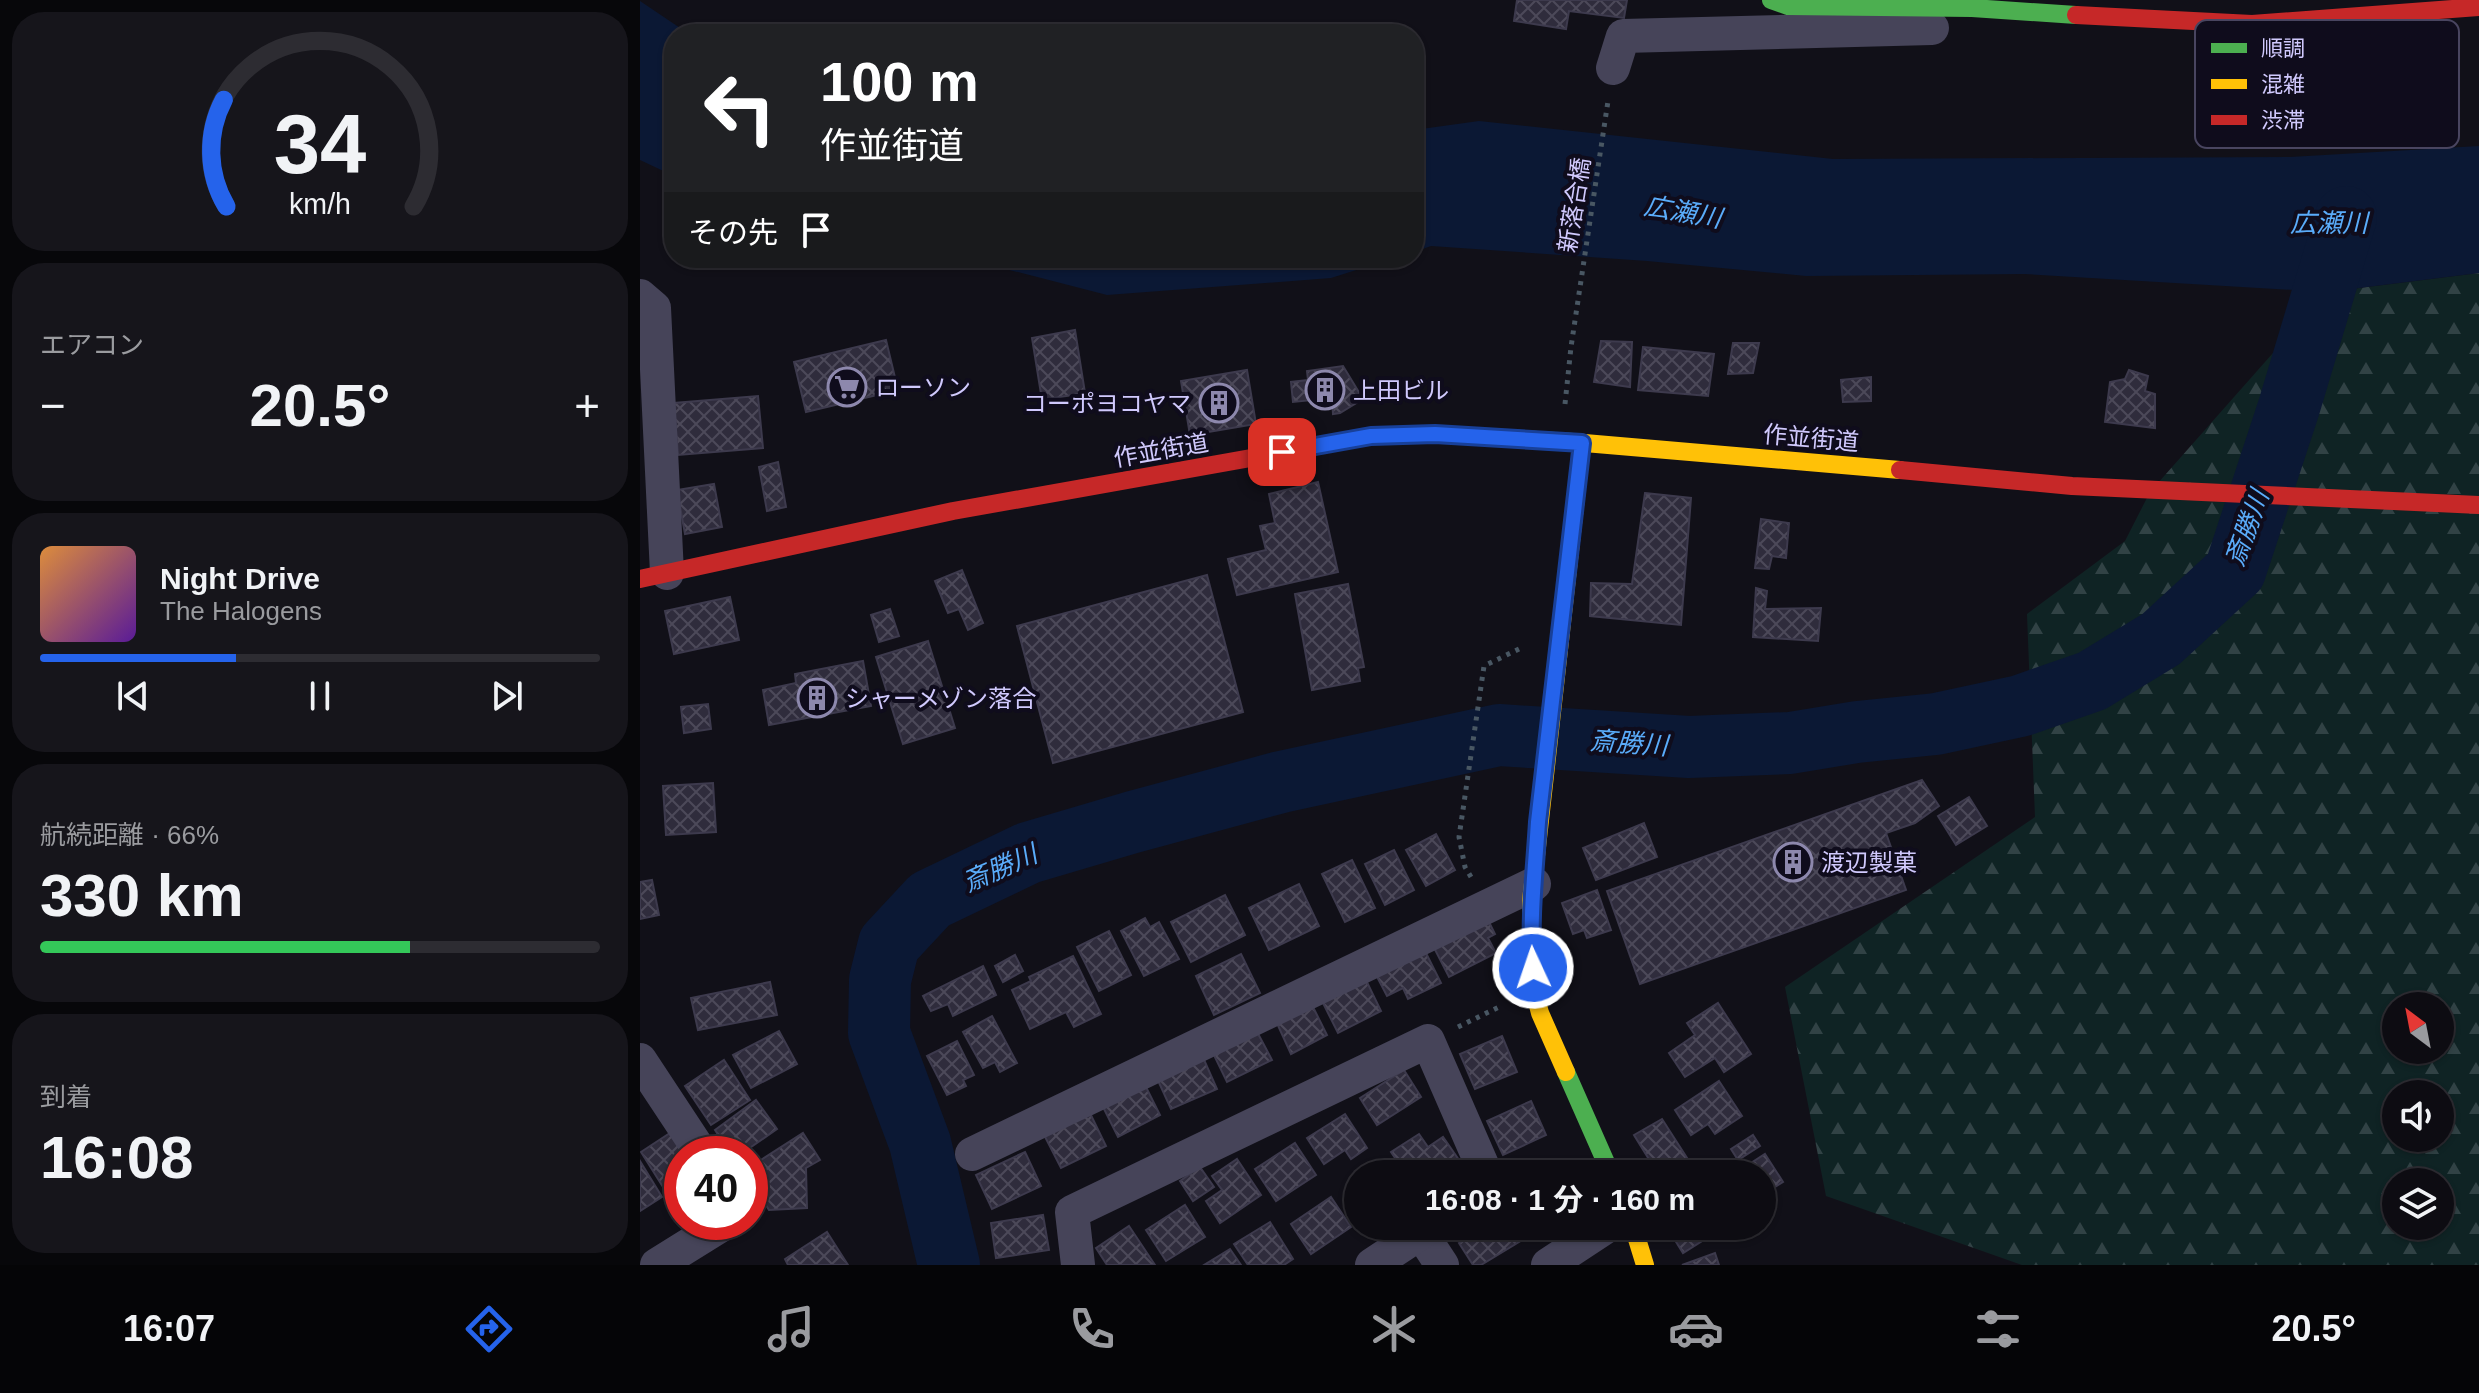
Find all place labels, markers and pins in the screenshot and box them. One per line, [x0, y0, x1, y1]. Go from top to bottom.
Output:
supermarket icon: ローソン [826, 366, 868, 408]
building icon: 上田ビル [1304, 369, 1346, 411]
place label: ローソン [875, 374, 971, 401]
place label: 上田ビル [1353, 377, 1449, 404]
building icon: コーポヨコヤマ [1198, 382, 1240, 424]
place label: コーポヨコヤマ [1023, 390, 1191, 417]
pin [1248, 418, 1316, 486]
building icon: シャーメゾン落合 [796, 677, 838, 719]
place label: シャーメゾン落合 [845, 685, 1036, 712]
building icon: 渡辺製菓 [1772, 841, 1814, 883]
place label: 渡辺製菓 [1821, 849, 1917, 876]

